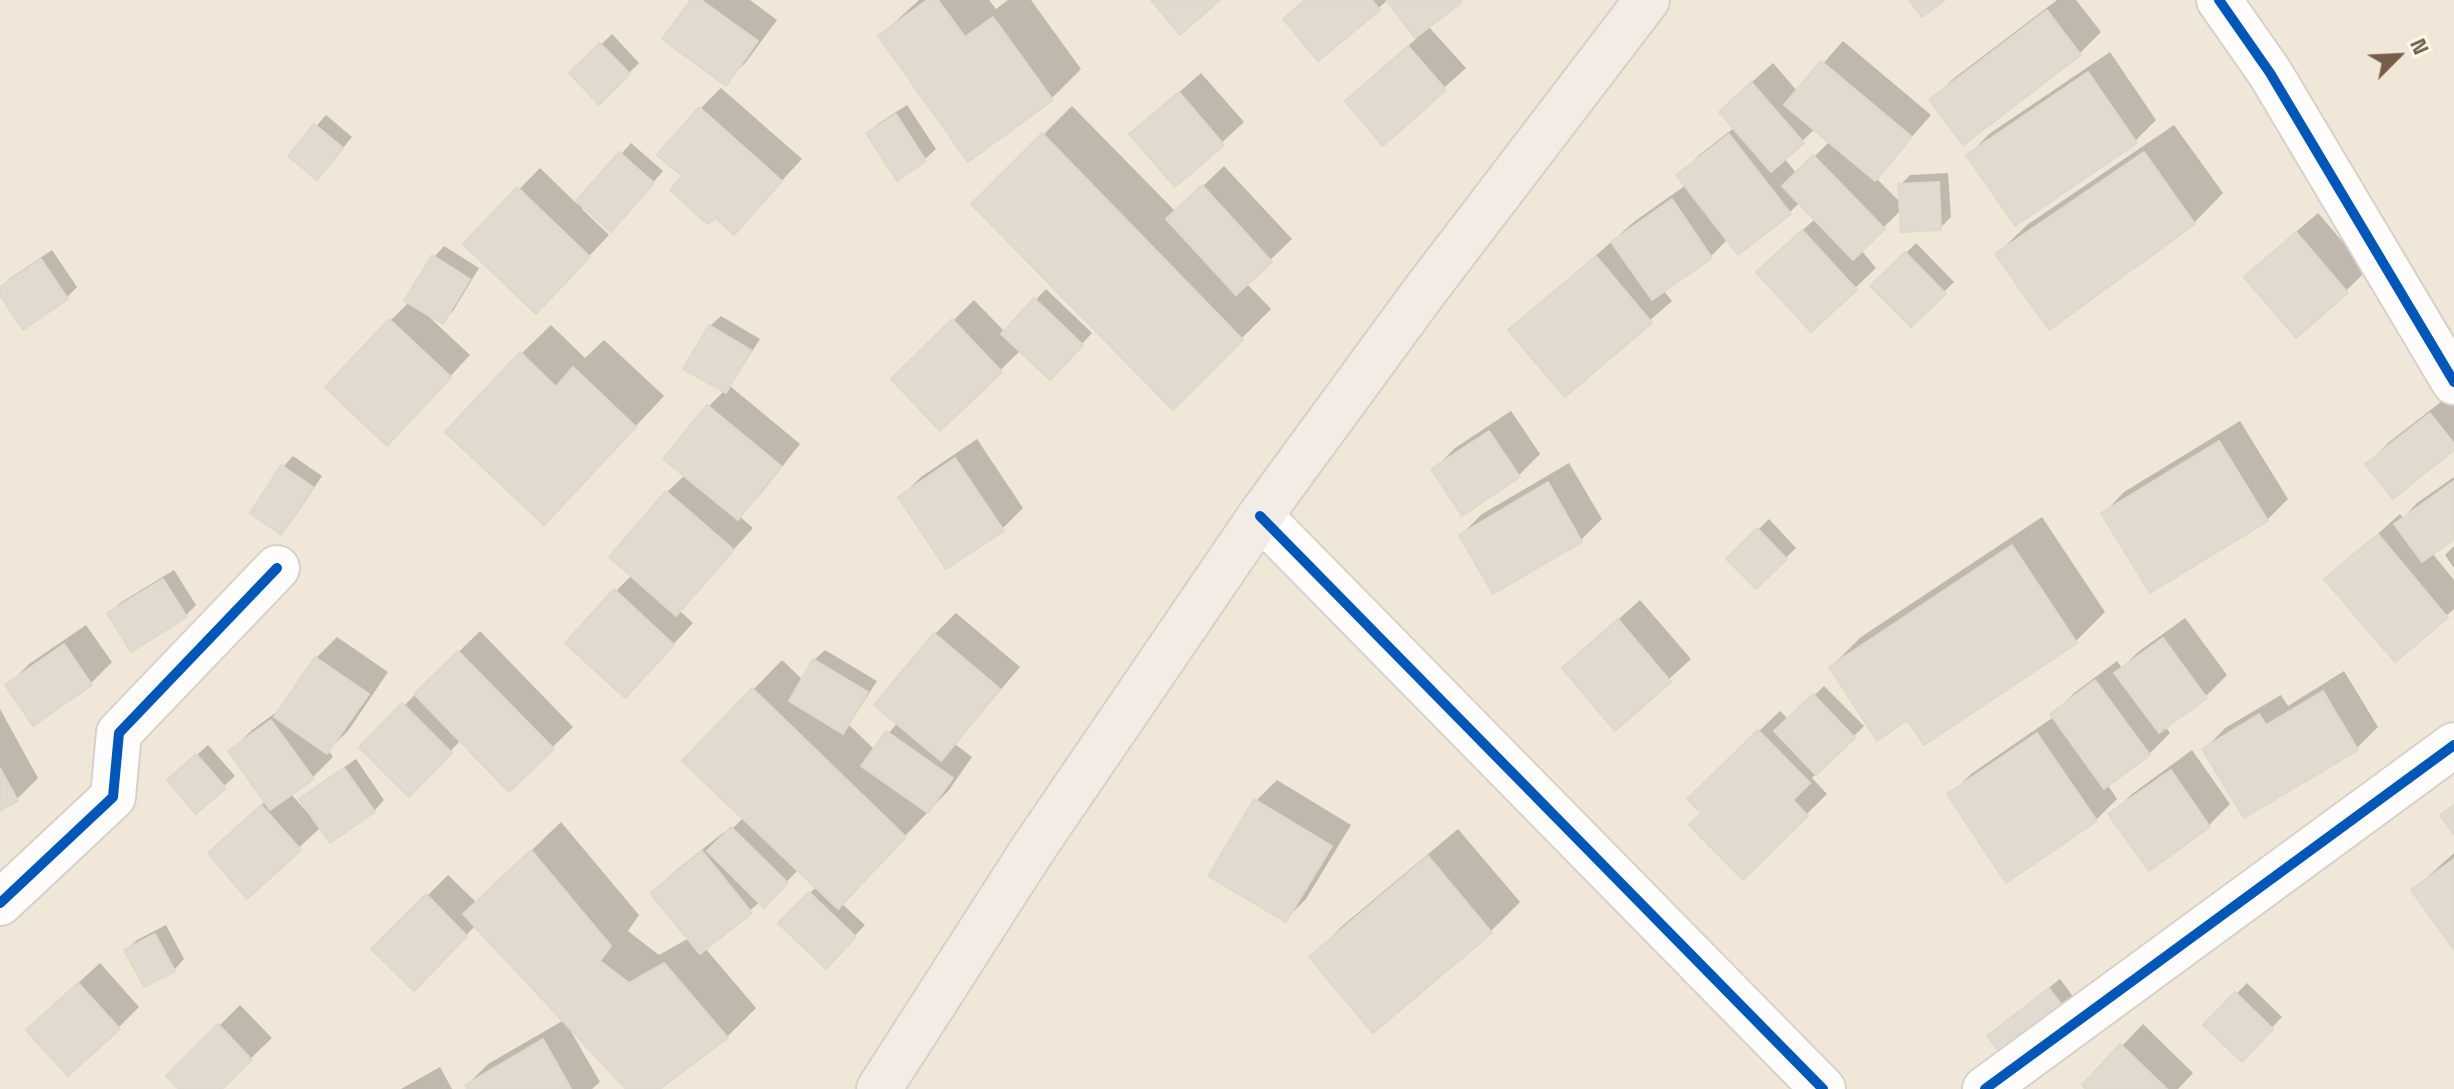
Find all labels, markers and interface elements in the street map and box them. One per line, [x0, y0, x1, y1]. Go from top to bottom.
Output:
north arrow [2358, 16, 2438, 96]
text: N [2404, 34, 2436, 59]

